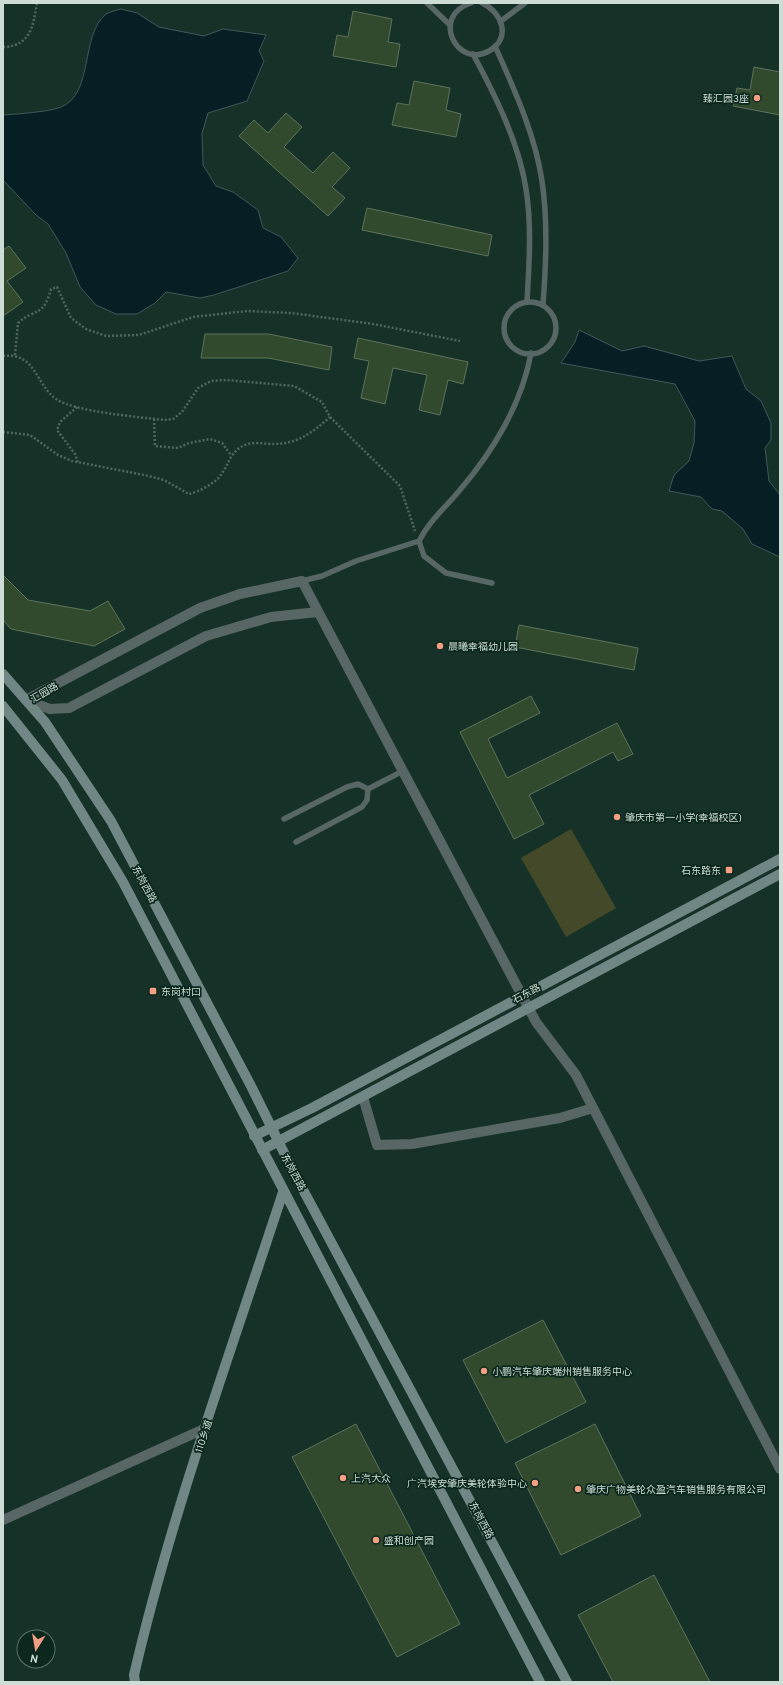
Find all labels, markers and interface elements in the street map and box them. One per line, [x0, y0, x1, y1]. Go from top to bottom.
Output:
place label: 臻汇园3座 [703, 93, 749, 106]
marker: 臻汇园3座 [752, 93, 762, 103]
marker: 晨曦幸福幼儿园 [435, 641, 445, 651]
place label: 晨曦幸福幼儿园 [448, 641, 518, 654]
street label: 汇园路 [29, 680, 61, 706]
marker: 肇庆市第一小学(幸福校区) [612, 812, 622, 822]
place label: 肇庆市第一小学(幸福校区) [625, 812, 742, 825]
street label: 东岗西路 [129, 864, 159, 905]
place label: 石东路东 [681, 865, 721, 878]
marker: 石东路东 [724, 865, 734, 875]
street label: 石东路 [510, 982, 543, 1007]
marker: 东岗村口 [148, 986, 158, 996]
place label: 东岗村口 [161, 986, 201, 999]
street label: 东岗西路 [278, 1152, 308, 1193]
marker: 小鹏汽车肇庆端州销售服务中心 [479, 1366, 489, 1376]
place label: 小鹏汽车肇庆端州销售服务中心 [492, 1366, 632, 1379]
street label: 110乡道 [193, 1418, 216, 1455]
marker: 上汽大众 [338, 1473, 348, 1483]
place label: 上汽大众 [351, 1473, 391, 1486]
place label: 广汽埃安肇庆美轮体验中心 [407, 1478, 527, 1491]
marker: 广汽埃安肇庆美轮体验中心 [530, 1478, 540, 1488]
marker: 肇庆广物美轮众盈汽车销售服务有限公司 [573, 1484, 583, 1494]
place label: 肇庆广物美轮众盈汽车销售服务有限公司 [586, 1484, 766, 1497]
street label: 东岗西路 [466, 1500, 496, 1541]
marker: 盛和创产园 [371, 1535, 381, 1545]
place label: 盛和创产园 [384, 1535, 434, 1548]
north arrow [16, 1629, 56, 1669]
text: N [29, 1650, 39, 1665]

